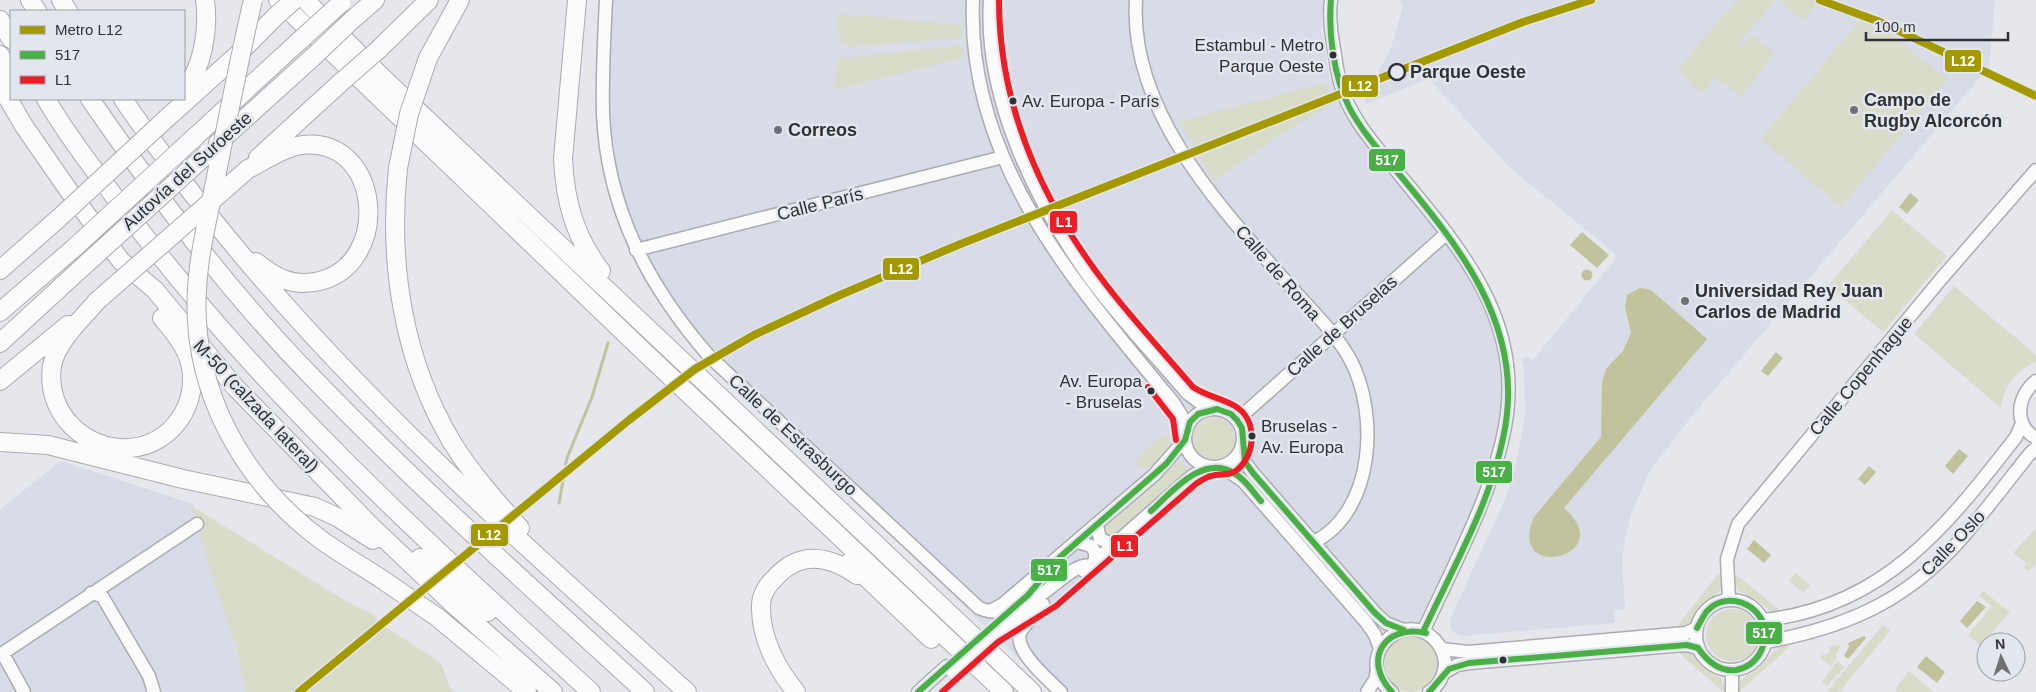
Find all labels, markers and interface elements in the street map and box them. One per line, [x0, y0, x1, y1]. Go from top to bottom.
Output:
legend [10, 10, 185, 100]
scale bar [1866, 10, 2008, 42]
text: 100 m [1874, 18, 1916, 35]
text: Metro L12 [55, 21, 123, 38]
place label: Estambul - Metro Parque Oeste [1195, 36, 1324, 76]
text: 517 [55, 46, 80, 63]
line badge: L12 [1944, 49, 1982, 73]
marker: Estambul - Metro Parque Oeste [1328, 50, 1338, 60]
text: L12 [1951, 53, 1975, 69]
place label: Parque Oeste [1410, 62, 1526, 82]
marker: Parque Oeste [1388, 63, 1406, 81]
text: L1 [55, 71, 72, 88]
line badge: L12 [1341, 74, 1379, 98]
text: L12 [1348, 78, 1372, 94]
place label: Campo de Rugby Alcorcón [1864, 90, 2002, 131]
place label: Av. Europa - París [1022, 92, 1159, 111]
marker: Av. Europa - París [1008, 96, 1018, 106]
marker: Campo de Rugby Alcorcón [1848, 104, 1860, 116]
street label: Autovía del Suroeste [118, 108, 256, 234]
place label: Correos [788, 120, 857, 140]
marker: Correos [772, 124, 784, 136]
line badge: 517 [1368, 148, 1406, 172]
text: 517 [1375, 152, 1399, 168]
street label: Calle París [775, 184, 865, 224]
line badge: L1 [1049, 210, 1078, 234]
text: L1 [1056, 214, 1072, 230]
street label: Calle de Roma [1231, 222, 1325, 325]
line badge: L12 [882, 257, 920, 281]
text: L12 [889, 261, 913, 277]
street label: Calle de Bruselas [1283, 271, 1401, 381]
place label: Universidad Rey Juan Carlos de Madrid [1695, 281, 1883, 322]
marker: Universidad Rey Juan Carlos de Madrid [1679, 295, 1691, 307]
street label: Calle Copenhague [1805, 312, 1917, 440]
street label: M-50 (calzada lateral) [189, 336, 323, 476]
street label: Calle de Estrasburgo [725, 370, 861, 500]
place label: Av. Europa - Bruselas [1059, 372, 1143, 412]
marker: Av. Europa - Bruselas [1146, 386, 1156, 396]
place label: Bruselas - Av. Europa [1261, 417, 1344, 457]
marker: Bruselas - Av. Europa [1247, 431, 1257, 441]
line badge: 517 [1475, 460, 1513, 484]
text: 517 [1482, 464, 1506, 480]
street label: Calle Oslo [1917, 506, 1989, 580]
line badge: L12 [470, 523, 509, 547]
text: L12 [477, 527, 501, 543]
line badge: L1 [1110, 534, 1139, 558]
text: L1 [1117, 538, 1133, 554]
line badge: 517 [1030, 558, 1068, 582]
text: 517 [1037, 562, 1061, 578]
line badge: 517 [1745, 621, 1783, 645]
text: 517 [1752, 625, 1776, 641]
north arrow [1976, 632, 2026, 682]
text: N [1994, 636, 2006, 652]
unlabelled marker [1498, 655, 1508, 665]

